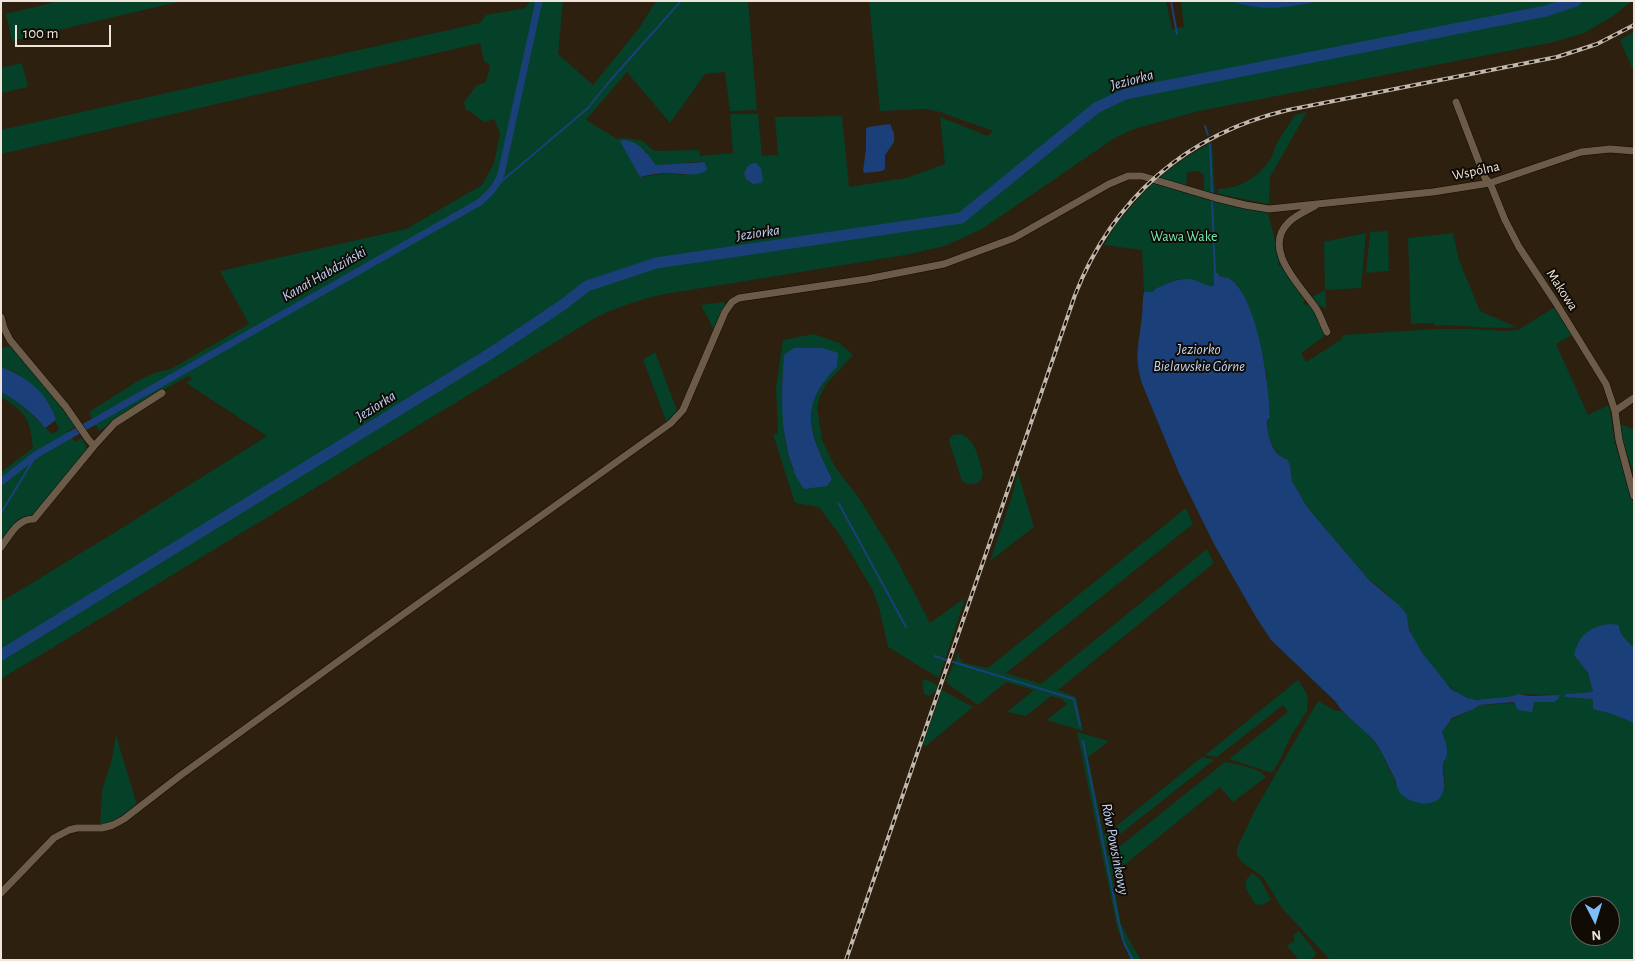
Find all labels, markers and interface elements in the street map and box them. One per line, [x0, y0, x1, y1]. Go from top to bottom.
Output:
scale bar [18, 15, 114, 47]
text: 100 m [23, 26, 58, 41]
water label: Jeziorka [1109, 66, 1155, 94]
street label: Wspólna [1451, 158, 1501, 184]
water label: Jeziorka [735, 221, 781, 245]
park label: Wawa Wake [1151, 229, 1217, 245]
water label: Kanał Habdziński [279, 243, 369, 305]
street label: Makowa [1542, 266, 1582, 314]
water label: Jeziorko Bielawskie Górne [1153, 340, 1245, 375]
water label: Jeziorka [353, 387, 399, 425]
water label: Rów Powsinkowy [1097, 802, 1133, 896]
north arrow [1570, 896, 1620, 946]
text: N [1591, 928, 1602, 942]

